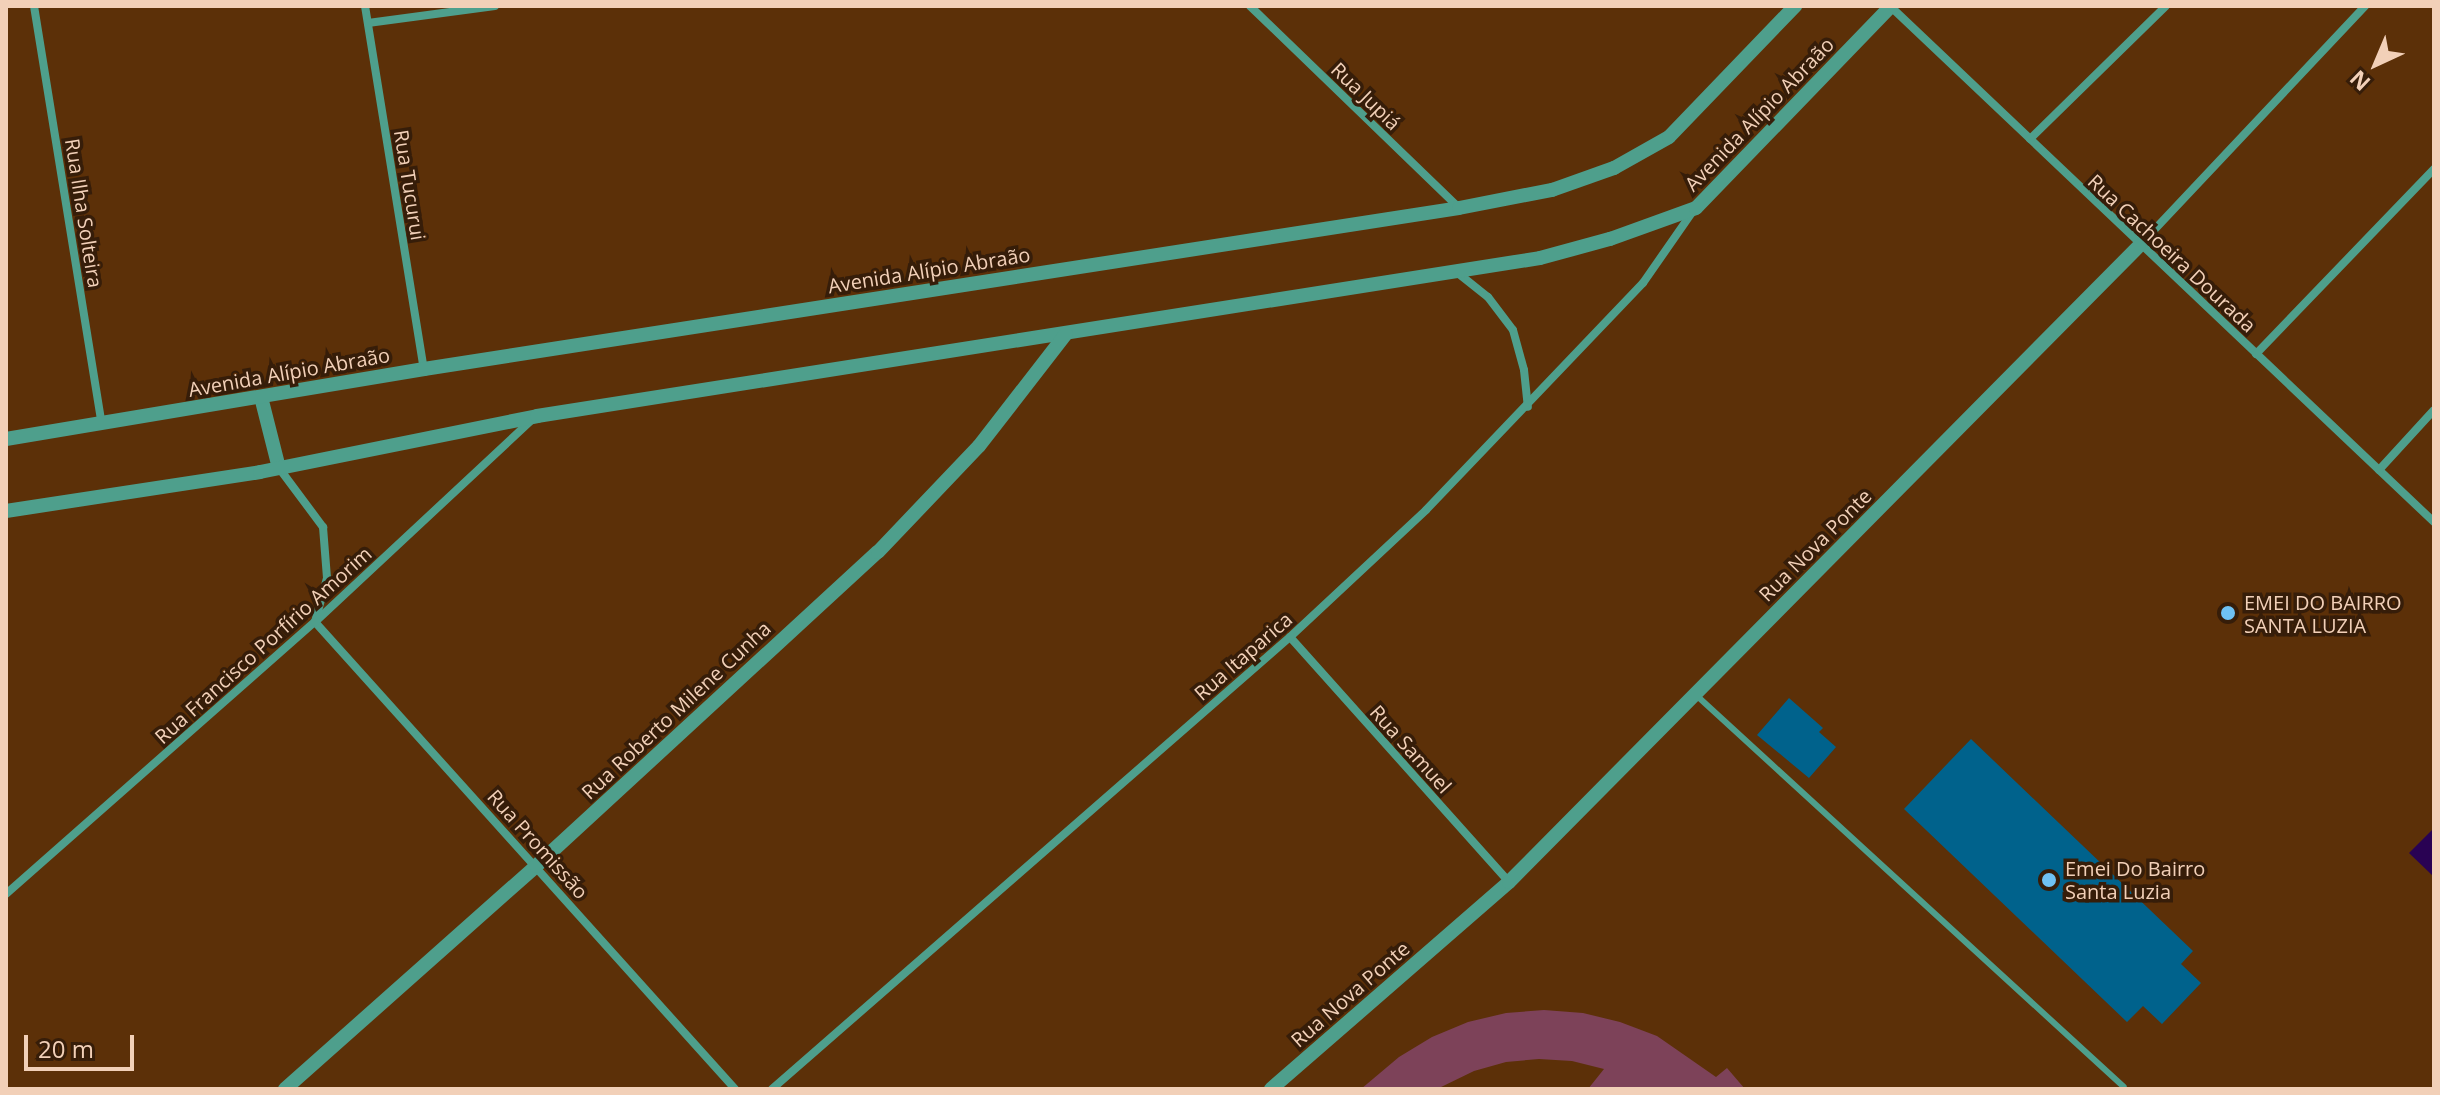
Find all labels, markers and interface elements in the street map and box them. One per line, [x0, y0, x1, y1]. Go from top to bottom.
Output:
north arrow [2336, 24, 2416, 104]
street label: Avenida Alípio Abraão [1679, 32, 1839, 196]
street label: Rua Jupiá [1326, 57, 1406, 135]
text: N [2342, 64, 2376, 98]
street label: Rua Tucurui [389, 128, 431, 242]
street label: Rua Ilha Solteira [60, 137, 108, 289]
street label: Rua Cachoeira Dourada [2083, 169, 2261, 337]
street label: Avenida Alípio Abraão [826, 242, 1032, 298]
street label: Avenida Alípio Abraão [186, 342, 392, 402]
street label: Rua Nova Ponte [1754, 484, 1876, 606]
street label: Rua Francisco Porfírio Amorim [150, 541, 376, 749]
place label: EMEI DO BAIRRO SANTA LUZIA [2244, 590, 2402, 637]
marker: EMEI DO BAIRRO SANTA LUZIA [2219, 604, 2237, 622]
street label: Rua Itaparica [1189, 607, 1297, 705]
street label: Rua Roberto Milene Cunha [576, 616, 776, 804]
street label: Rua Samuel [1365, 700, 1457, 798]
street label: Rua Promissão [483, 784, 593, 904]
place label: Emei Do Bairro Santa Luzia [2065, 856, 2205, 903]
marker: Emei Do Bairro Santa Luzia [2040, 871, 2058, 889]
street label: Rua Nova Ponte [1286, 936, 1414, 1052]
scale bar [28, 1019, 138, 1069]
text: 20 m [38, 1032, 94, 1065]

